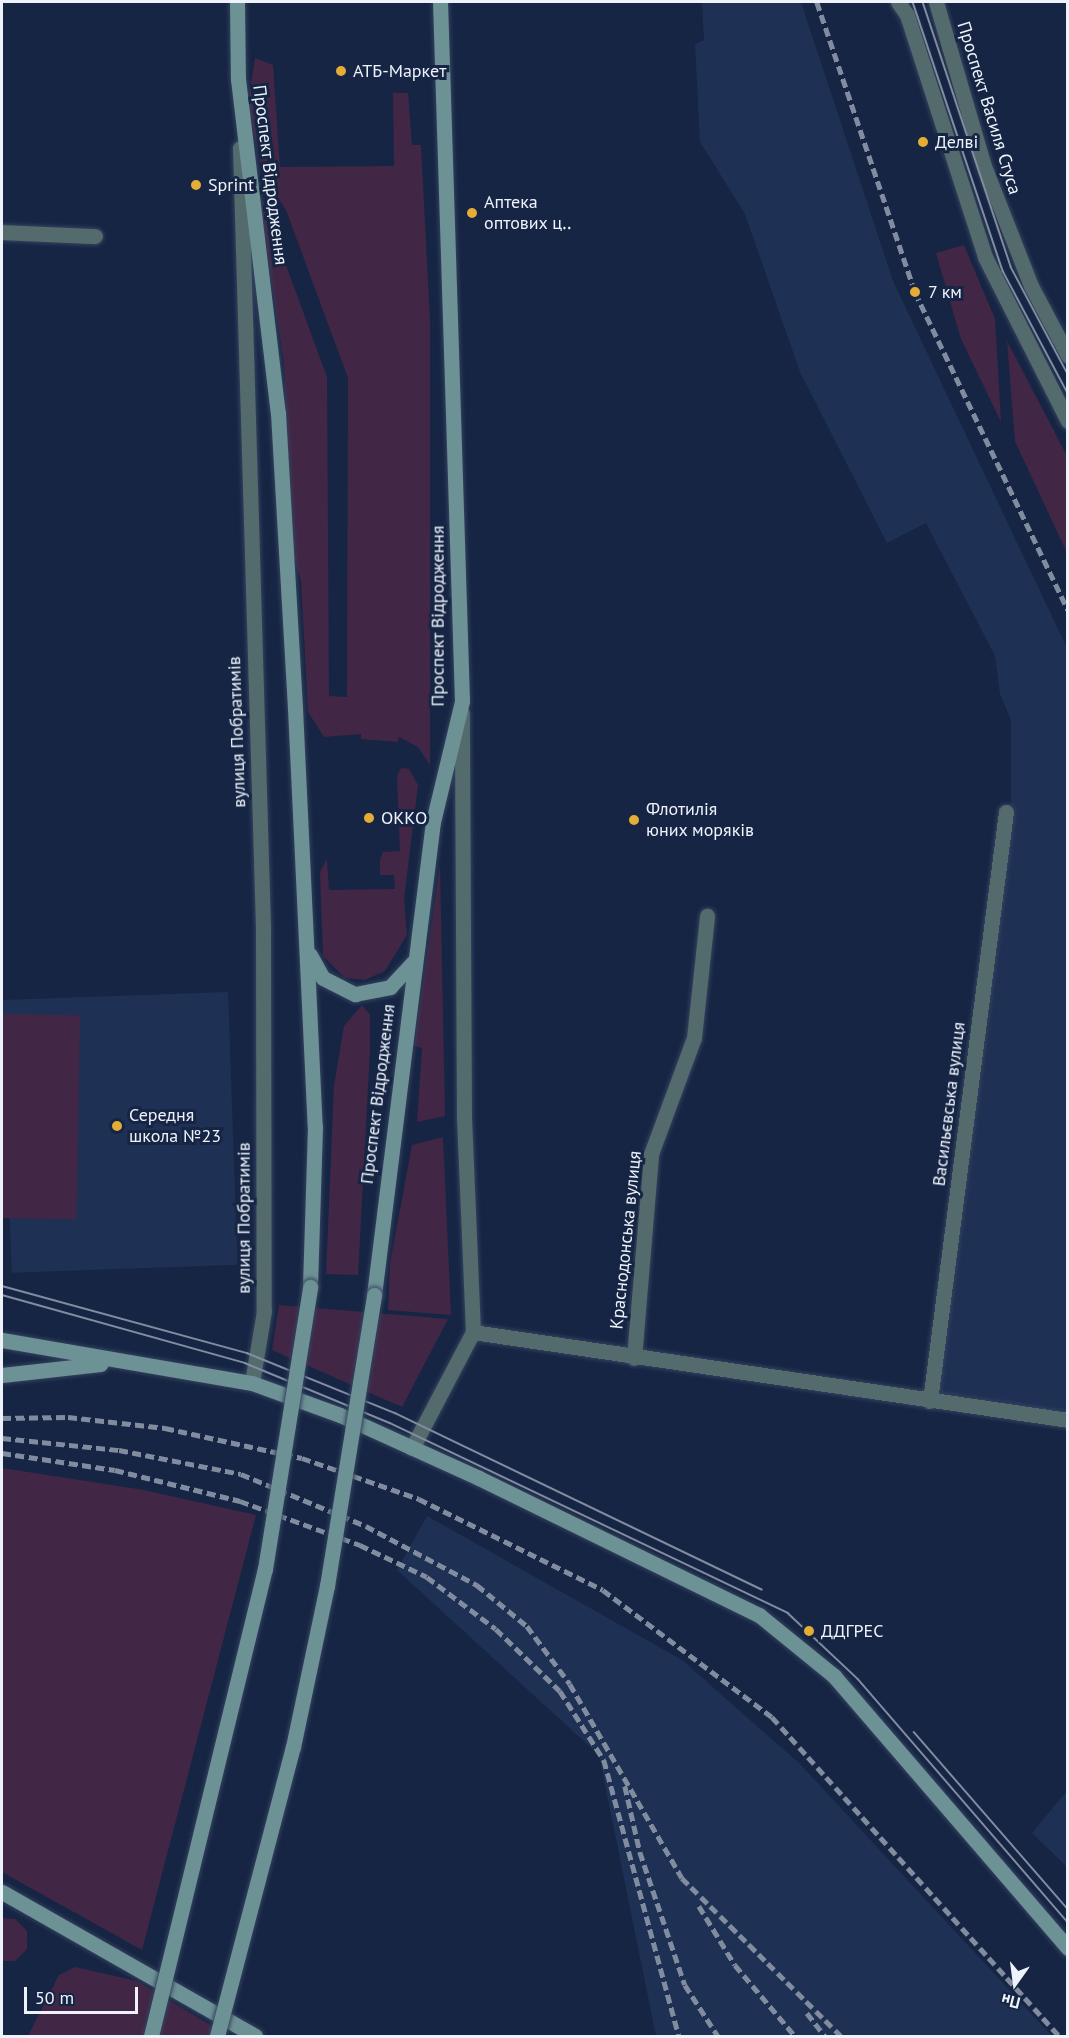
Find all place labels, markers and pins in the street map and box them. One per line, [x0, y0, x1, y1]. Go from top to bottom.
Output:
place label: АТБ-Маркет [353, 60, 446, 82]
marker: АТБ-Маркет [334, 64, 348, 78]
place label: Делві [935, 131, 978, 153]
marker: Делві [916, 135, 930, 149]
place label: Sprint [208, 174, 254, 196]
marker: Sprint [189, 178, 203, 192]
place label: Аптека оптових ц‥ [484, 192, 572, 234]
marker: Аптека оптових ц‥ [465, 206, 479, 220]
place label: 7 км [928, 281, 963, 303]
marker: 7 км [906, 283, 924, 301]
place label: Флотилія юних моряків [646, 799, 755, 842]
place label: ОККО [381, 807, 427, 829]
marker: ОККО [362, 811, 376, 825]
marker: Флотилія юних моряків [627, 813, 641, 827]
place label: Середня школа №23 [129, 1105, 221, 1148]
marker: Середня школа №23 [110, 1119, 124, 1133]
place label: ДДГРЕС [821, 1620, 883, 1642]
marker: ДДГРЕС [802, 1624, 816, 1638]

